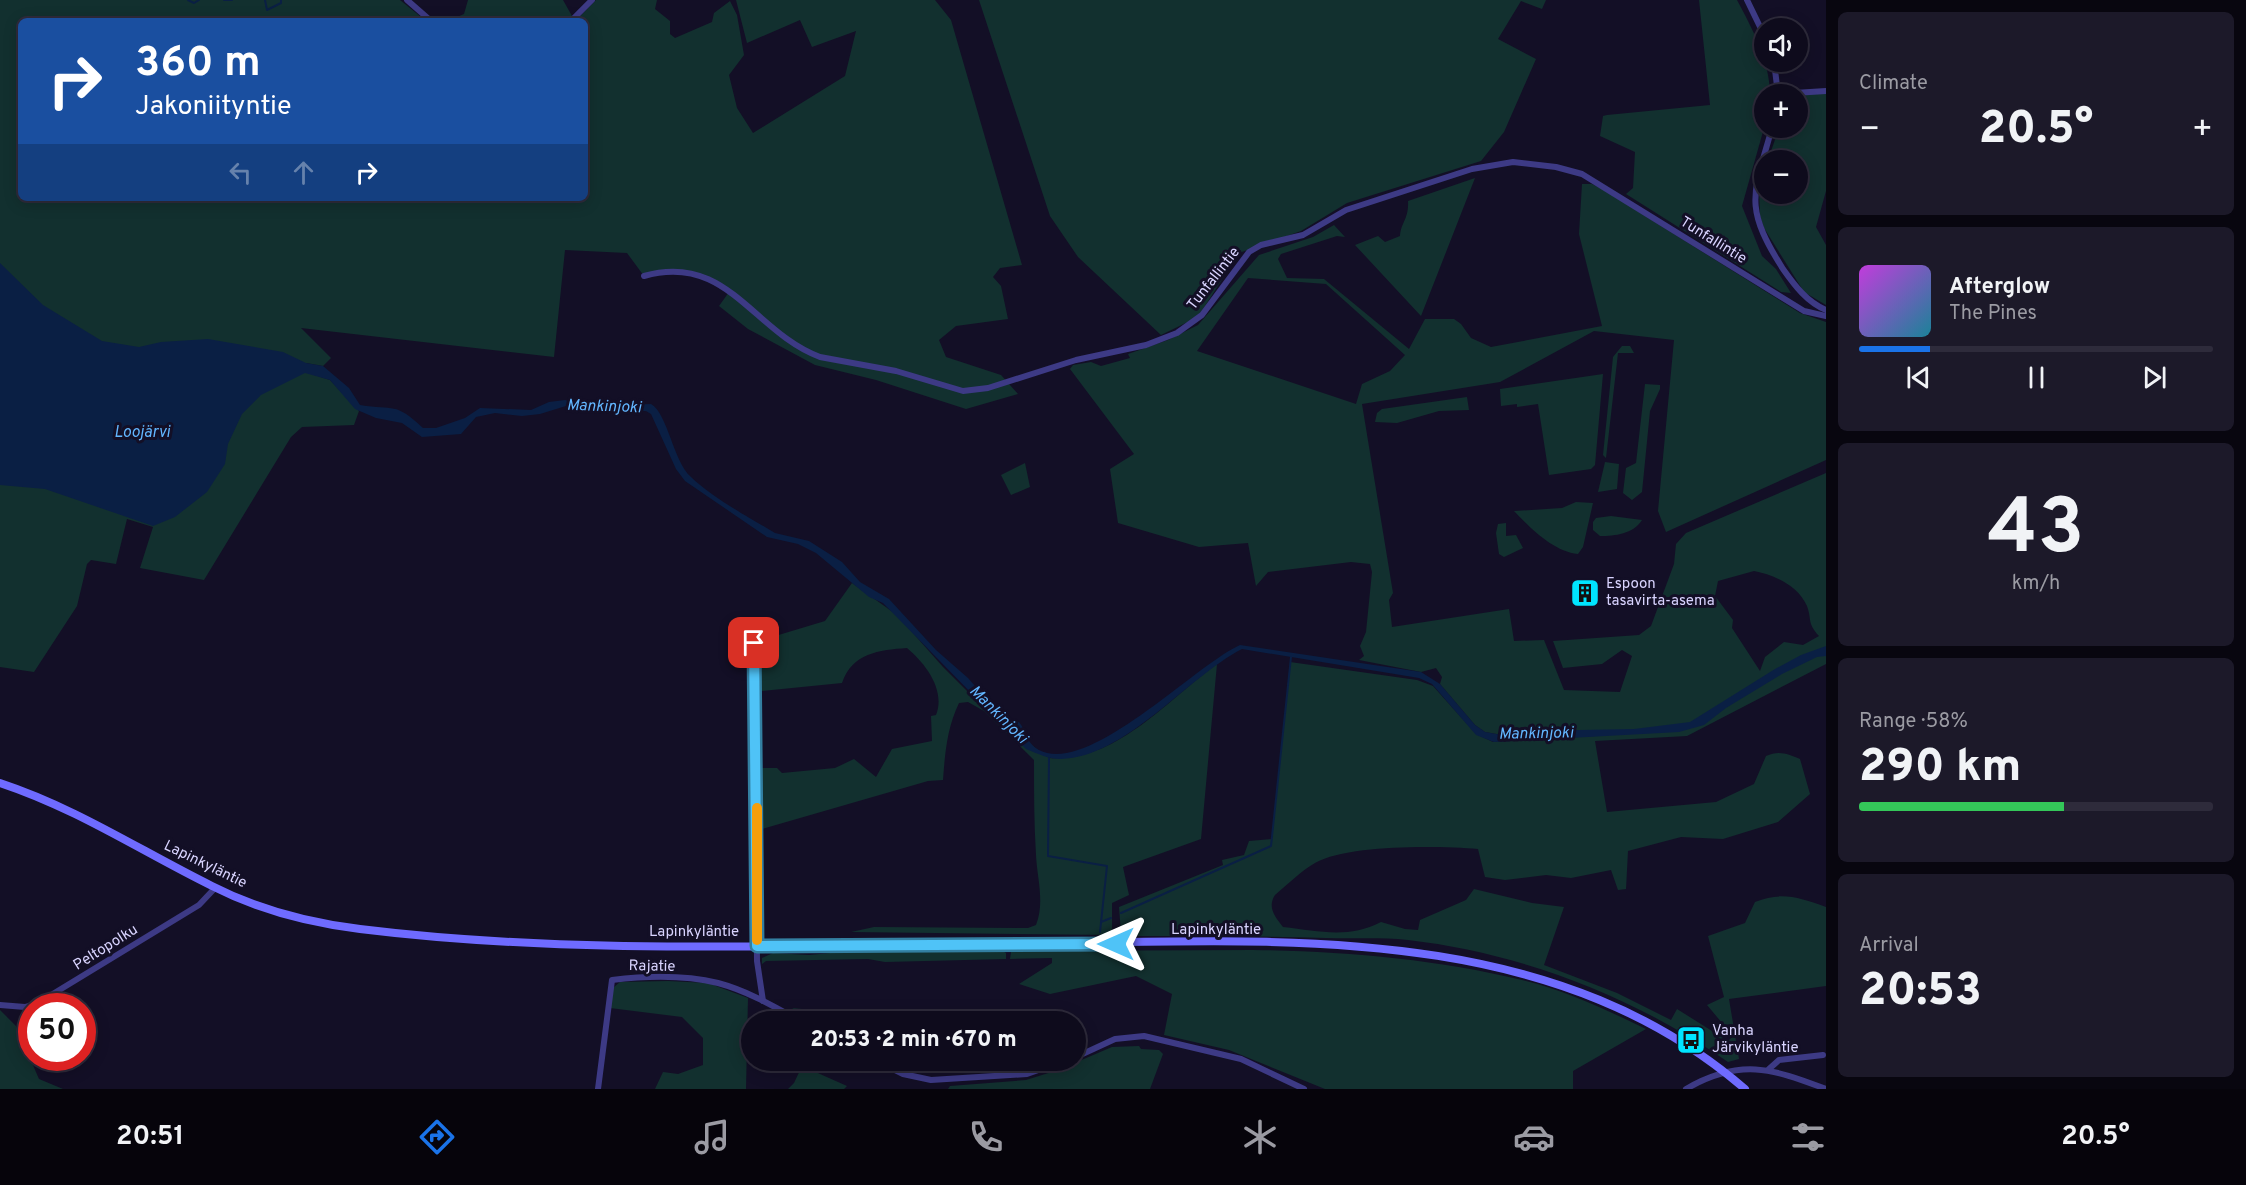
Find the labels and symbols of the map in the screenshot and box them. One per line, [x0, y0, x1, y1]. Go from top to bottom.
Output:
street label: Tunfallintie [1676, 213, 1750, 269]
street label: Tunfallintie [1183, 244, 1245, 314]
water label: Mankinjoki [566, 396, 643, 418]
water label: Loojärvi [114, 423, 171, 443]
place label: Espoon tasavirta-asema [1606, 575, 1715, 611]
building icon: Espoon tasavirta-asema [1569, 577, 1601, 609]
pin [728, 617, 779, 668]
water label: Mankinjoki [965, 682, 1032, 749]
water label: Mankinjoki [1499, 723, 1574, 745]
street label: Lapinkyläntie [160, 837, 250, 893]
position arrow [1084, 912, 1148, 976]
street label: Peltopolku [70, 921, 142, 975]
street label: Lapinkyläntie [1171, 921, 1261, 940]
street label: Lapinkyläntie [649, 923, 739, 942]
street label: Rajatie [628, 957, 676, 977]
speed limit sign: 50 [18, 993, 96, 1071]
place label: Vanha Järvikyläntie [1712, 1022, 1799, 1058]
bus stop icon: Vanha Järvikyläntie [1675, 1024, 1707, 1056]

